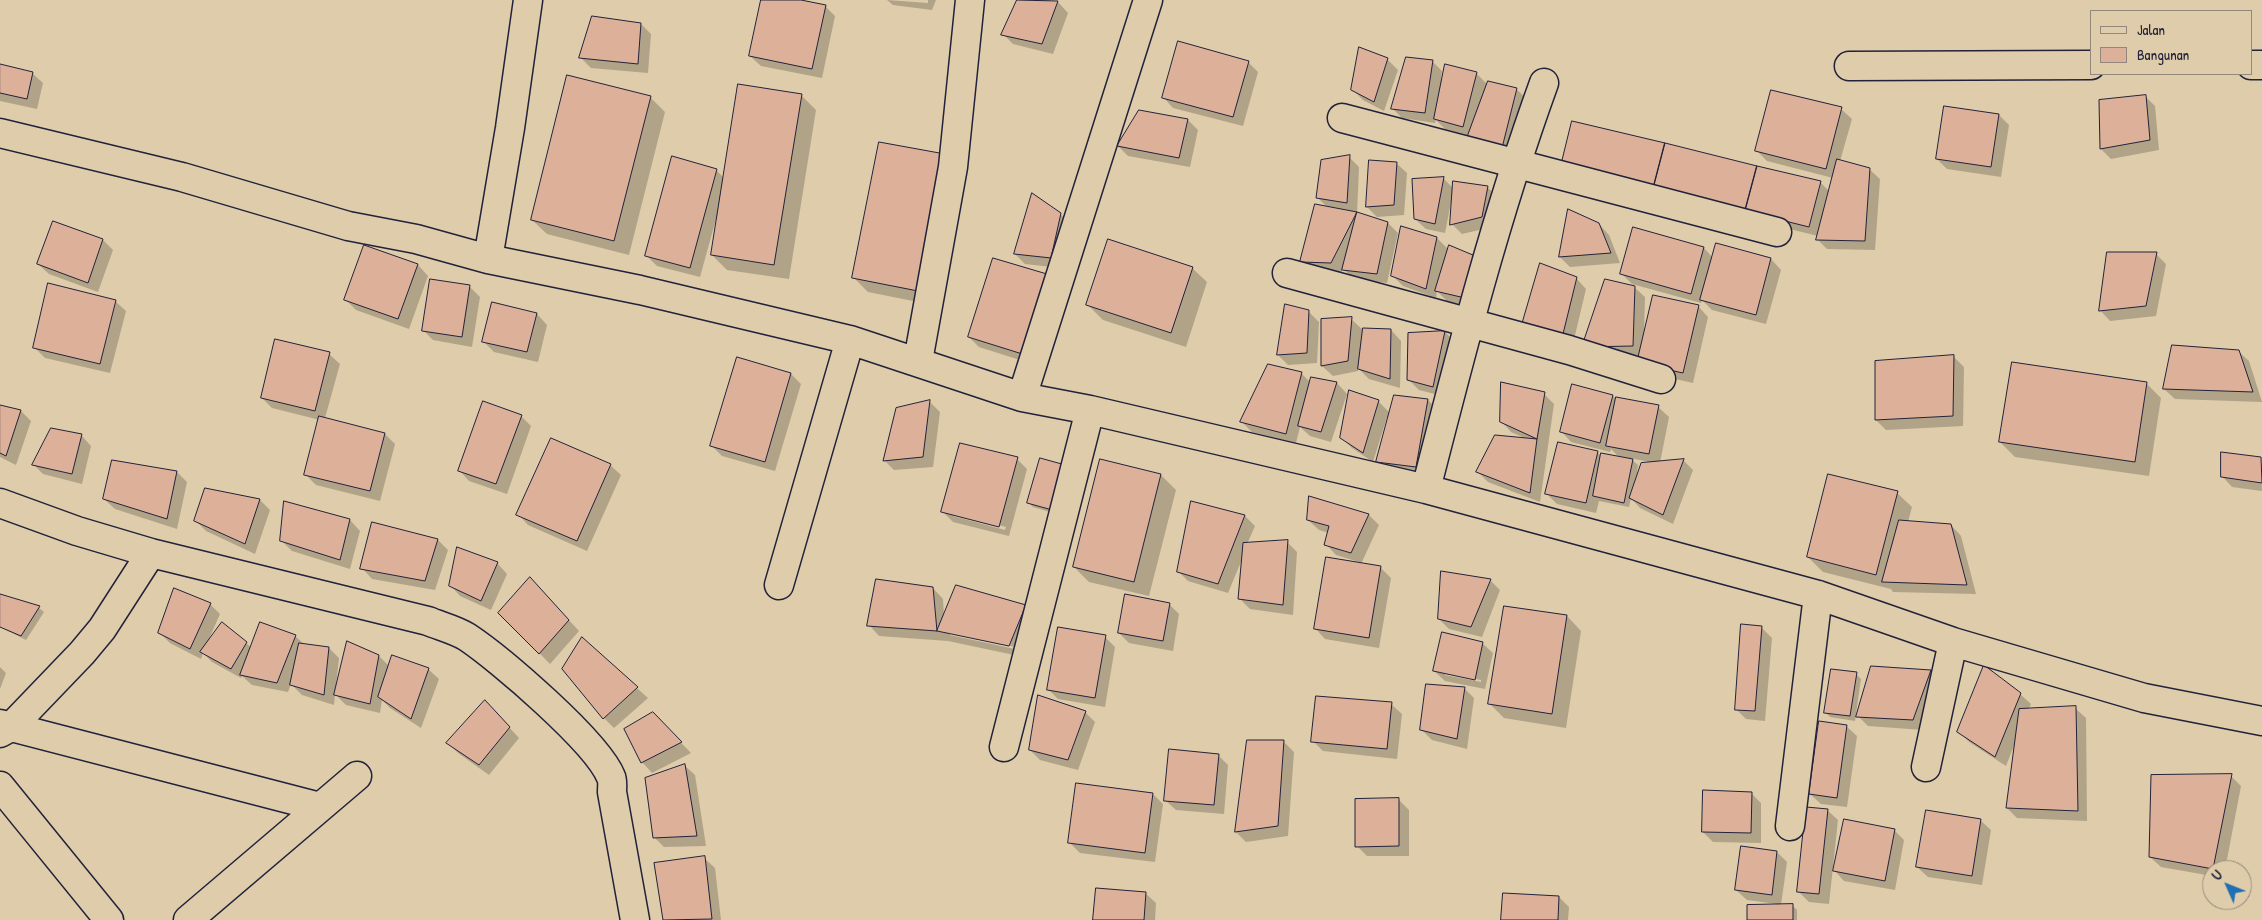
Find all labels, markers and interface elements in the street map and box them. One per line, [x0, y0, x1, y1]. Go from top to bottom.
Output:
legend [2090, 10, 2252, 75]
text: Jalan [2137, 19, 2165, 40]
text: Bangunan [2137, 44, 2189, 65]
north arrow [2202, 860, 2252, 910]
text: U [2207, 866, 2226, 884]

